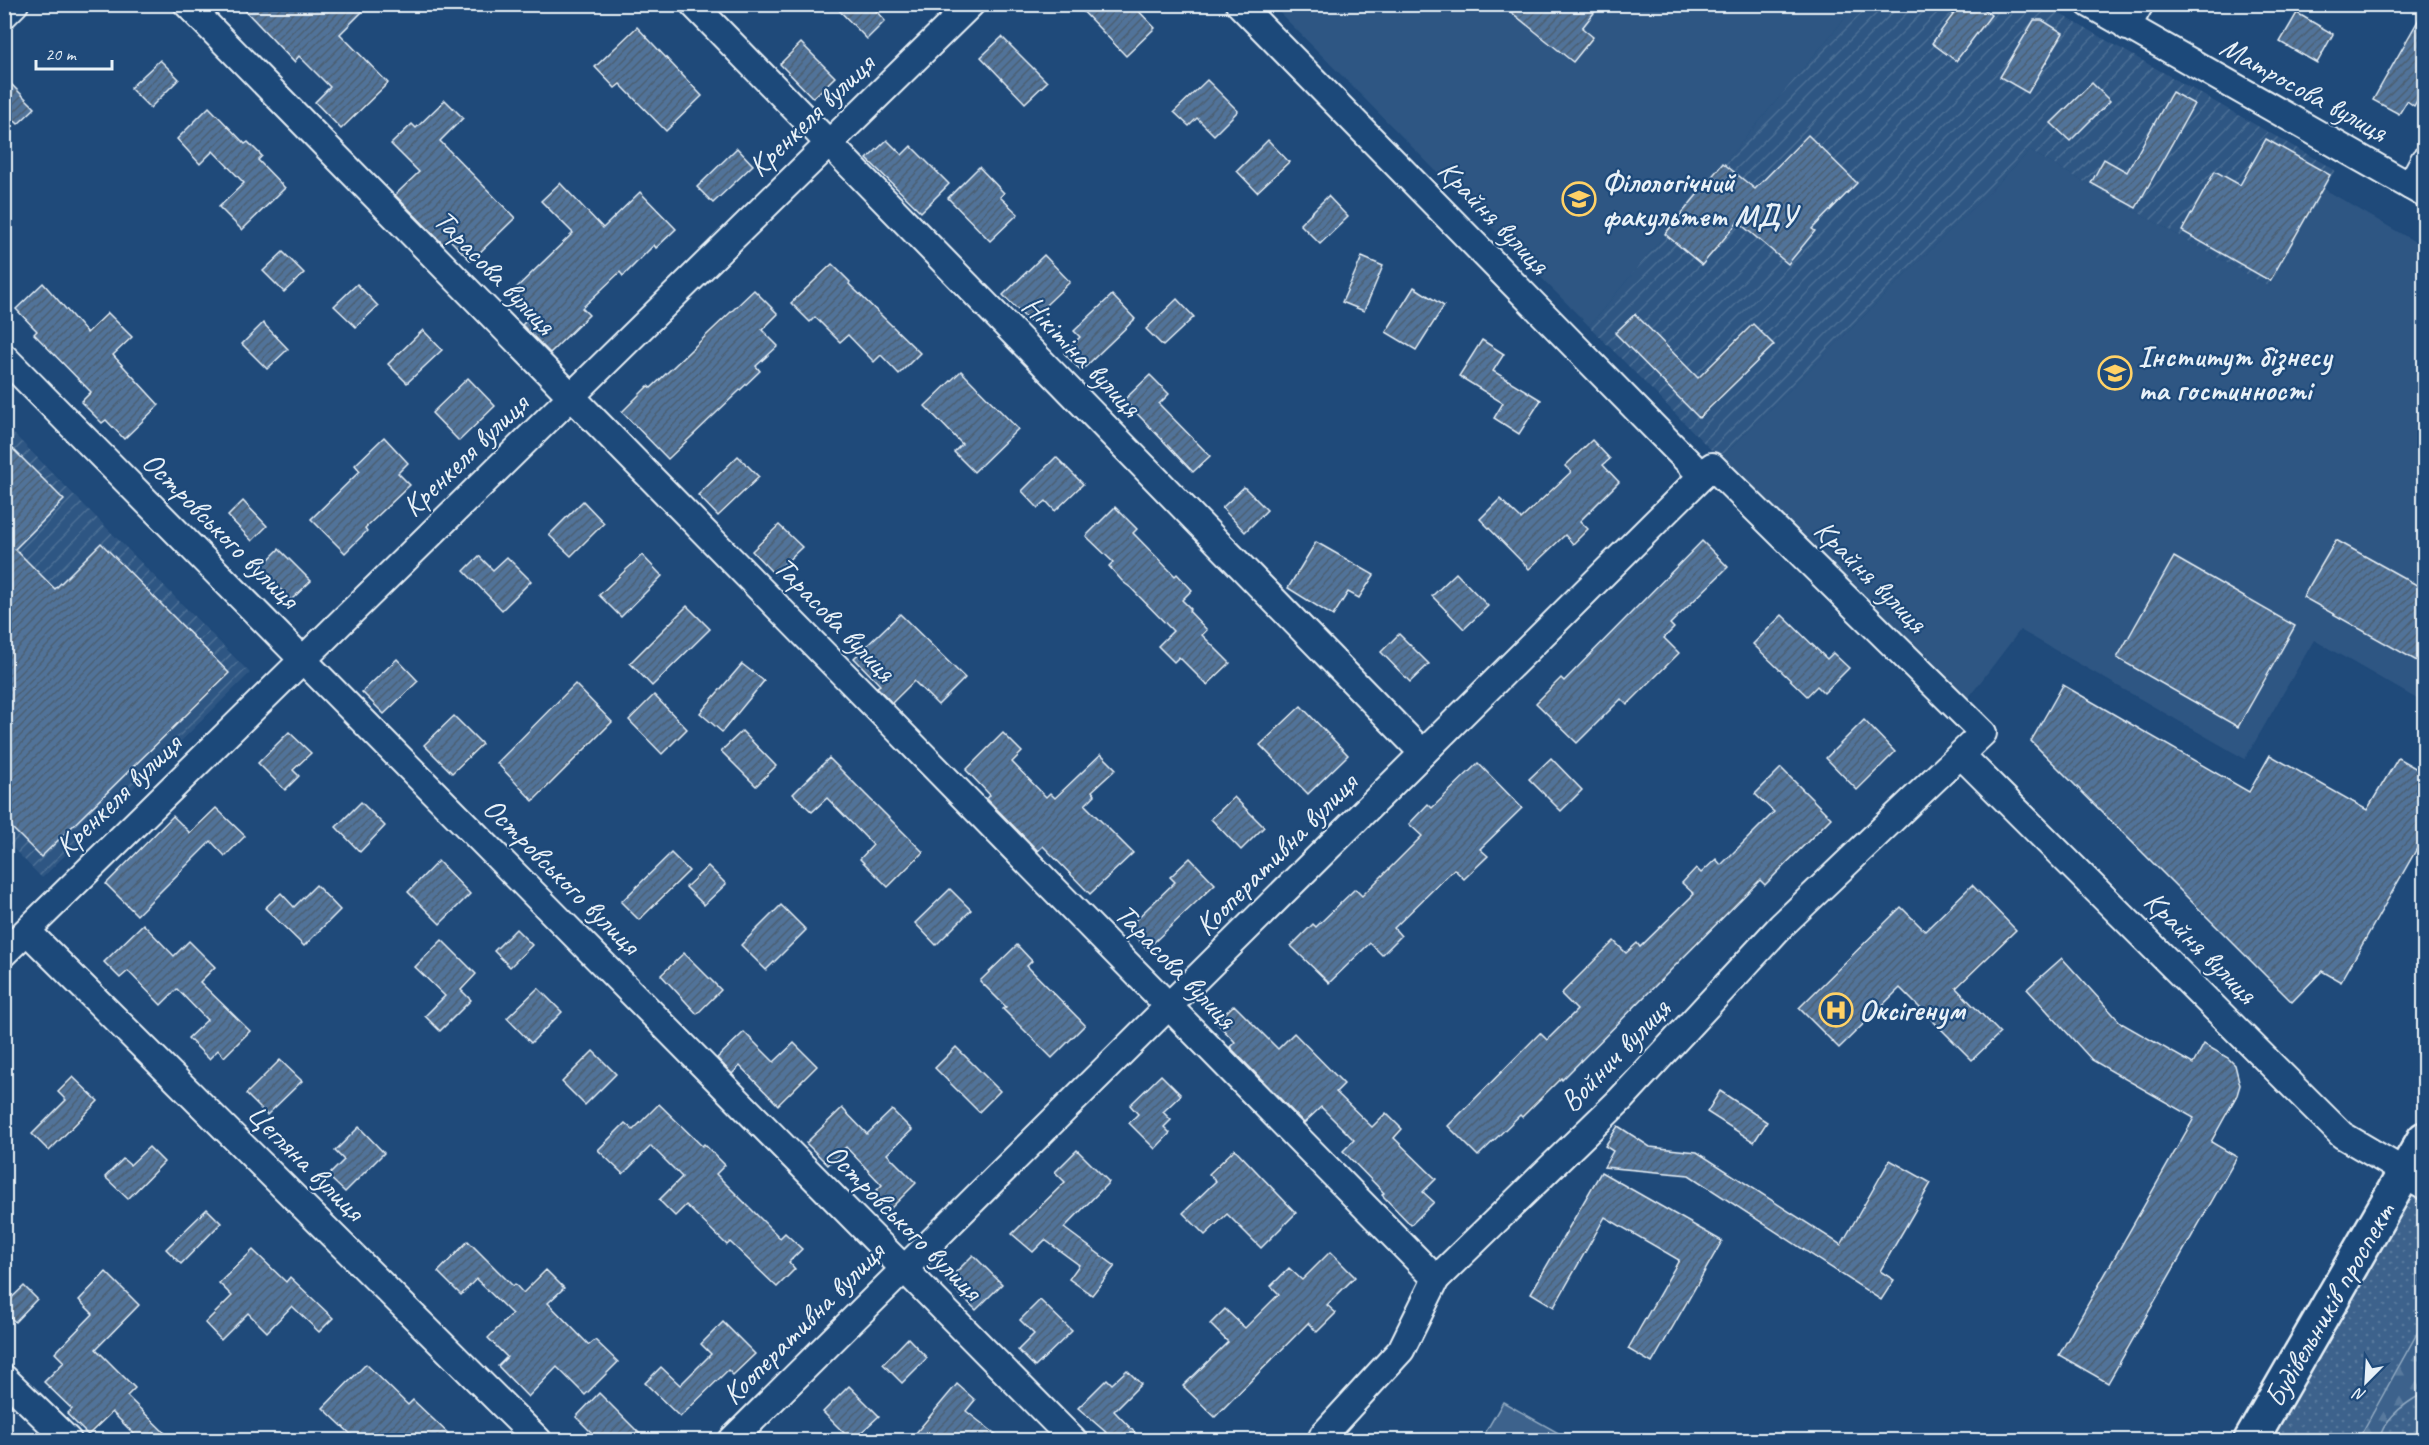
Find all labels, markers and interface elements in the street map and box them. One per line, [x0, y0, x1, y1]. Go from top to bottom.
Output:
street label: Матросова вулиця [2214, 27, 2395, 151]
scale bar [36, 33, 112, 71]
text: 20 m [45, 43, 78, 65]
street label: Кренкеля вулиця [740, 43, 884, 185]
street label: Крайня вулиця [1430, 152, 1559, 283]
place label: Філологічний факультет МДУ [1602, 163, 1801, 236]
school or university icon: Філологічний факультет МДУ [1561, 181, 1597, 217]
street label: Тарасова вулиця [426, 201, 565, 344]
street label: Нікітіна вулиця [1014, 287, 1150, 426]
place label: Інститут бізнесу та гостинності [2138, 337, 2334, 409]
school or university icon: Інститут бізнесу та гостинності [2097, 355, 2133, 391]
street label: Кренкеля вулиця [394, 383, 538, 525]
street label: Островського вулиця [134, 443, 310, 619]
street label: Крайня вулиця [1806, 511, 1937, 642]
street label: Тарасова вулиця [766, 548, 905, 691]
street label: Кренкеля вулиця [47, 723, 191, 865]
street label: Кооперативна вулиця [1186, 763, 1367, 944]
street label: Островського вулиця [475, 789, 651, 965]
street label: Крайня вулиця [2136, 882, 2267, 1013]
street label: Тарасова вулиця [1107, 895, 1246, 1038]
street label: Войнич вулиця [1552, 989, 1679, 1120]
place label: Оксігенум [1859, 991, 1967, 1030]
hospital icon: Оксігенум [1818, 992, 1854, 1028]
street label: Цегляна вулиця [239, 1095, 375, 1231]
street label: Островського вулиця [817, 1135, 993, 1311]
street label: Будівельників проспект [2255, 1194, 2404, 1414]
street label: Кооперативна вулиця [713, 1232, 894, 1413]
north arrow [2336, 1352, 2396, 1412]
text: N [2349, 1382, 2369, 1406]

